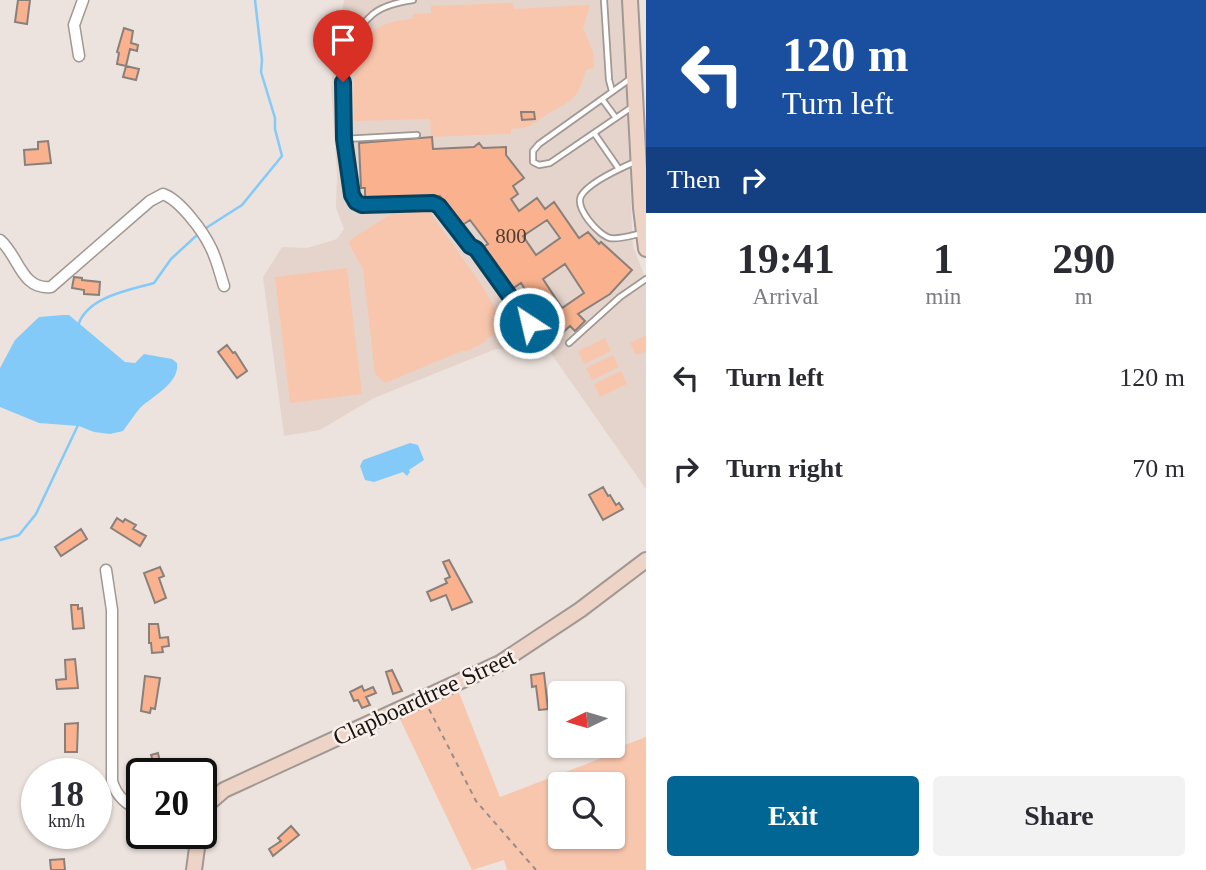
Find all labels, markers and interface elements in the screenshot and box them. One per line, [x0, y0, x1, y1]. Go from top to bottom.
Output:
pin [313, 10, 373, 82]
icon: arrive [324, 21, 362, 59]
text: 120 m [782, 27, 909, 82]
icon: left [667, 28, 758, 119]
text: Turn left [782, 85, 894, 121]
icon: right [734, 161, 772, 199]
text: Then [667, 165, 720, 194]
house number: 800 [495, 224, 527, 248]
text: 19:41 [737, 236, 835, 282]
text: 1 [933, 236, 954, 282]
text: 290 [1052, 236, 1115, 282]
text: Arrival [753, 284, 819, 309]
text: min [926, 284, 961, 309]
text: m [1075, 284, 1093, 309]
position arrow [492, 286, 566, 360]
icon: left [667, 359, 705, 397]
text: Turn left [726, 363, 824, 392]
text: 120 m [1119, 363, 1185, 392]
icon: right [667, 450, 705, 488]
text: Turn right [726, 454, 843, 483]
text: 70 m [1132, 454, 1185, 483]
street label: Clapboardtree Street [329, 643, 519, 751]
north arrow [548, 681, 625, 758]
map controls [548, 681, 625, 849]
speed limit sign: 20 [126, 758, 217, 849]
button: search [548, 772, 625, 849]
text: 18 [49, 775, 84, 814]
button: Exit [667, 776, 919, 856]
button: Share [933, 776, 1185, 856]
text: km/h [48, 811, 85, 831]

